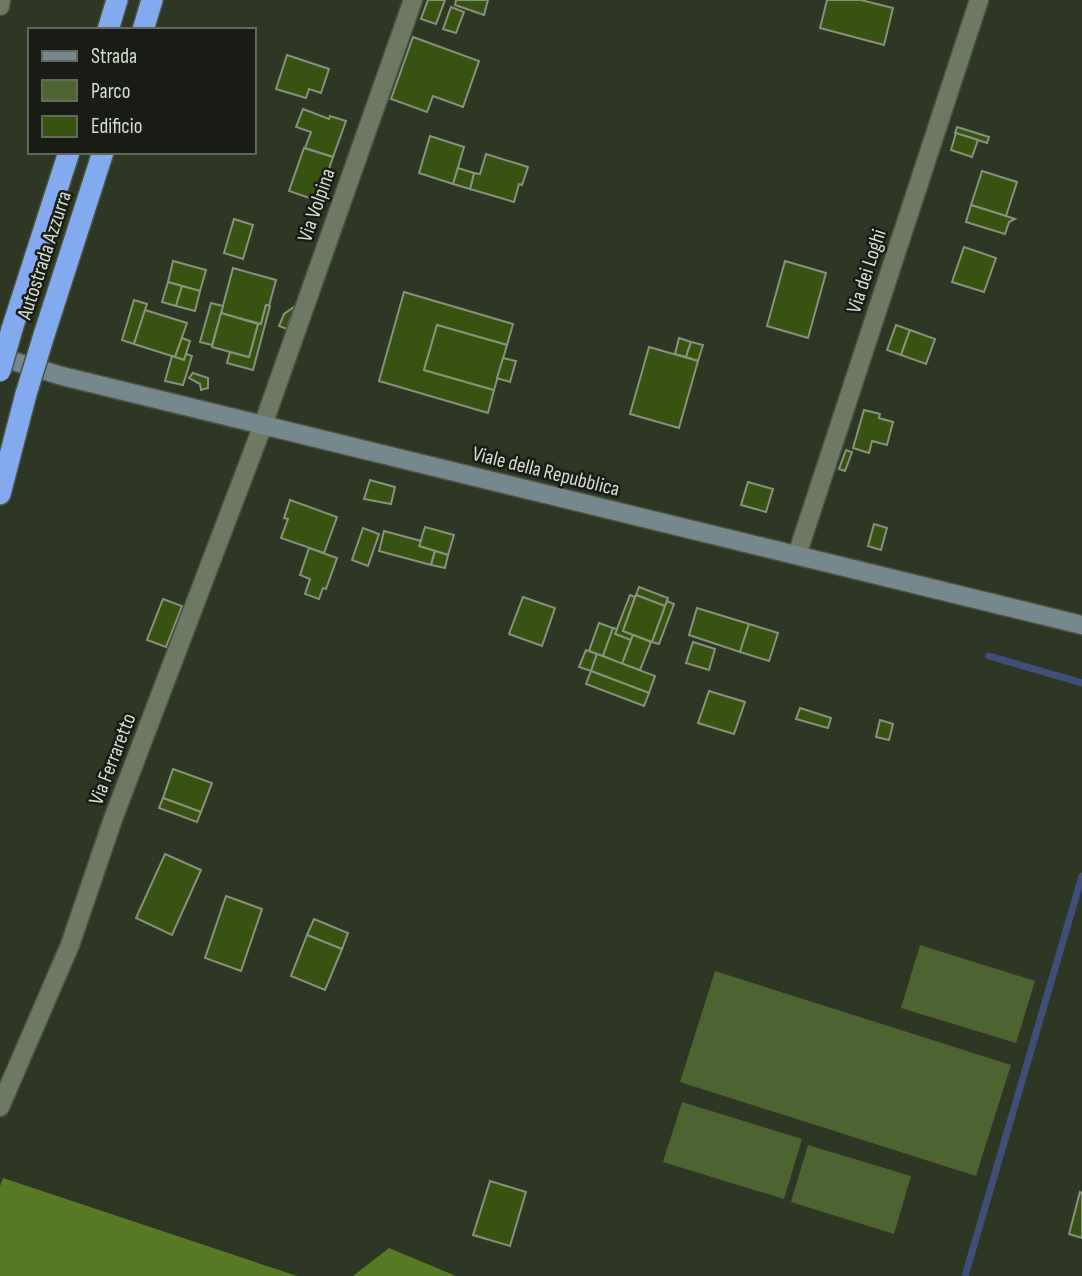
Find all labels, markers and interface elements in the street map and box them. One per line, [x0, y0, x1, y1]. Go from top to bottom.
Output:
legend [28, 28, 256, 154]
text: Strada [91, 44, 137, 69]
text: Parco [91, 79, 130, 104]
text: Edificio [91, 114, 142, 139]
street label: Via Volpina [292, 165, 341, 245]
street label: Autostrada Azzurra [12, 188, 77, 323]
street label: Via dei Loghi [841, 226, 892, 316]
street label: Viale della Repubblica [470, 441, 622, 502]
street label: Via Ferraretto [84, 710, 141, 809]

